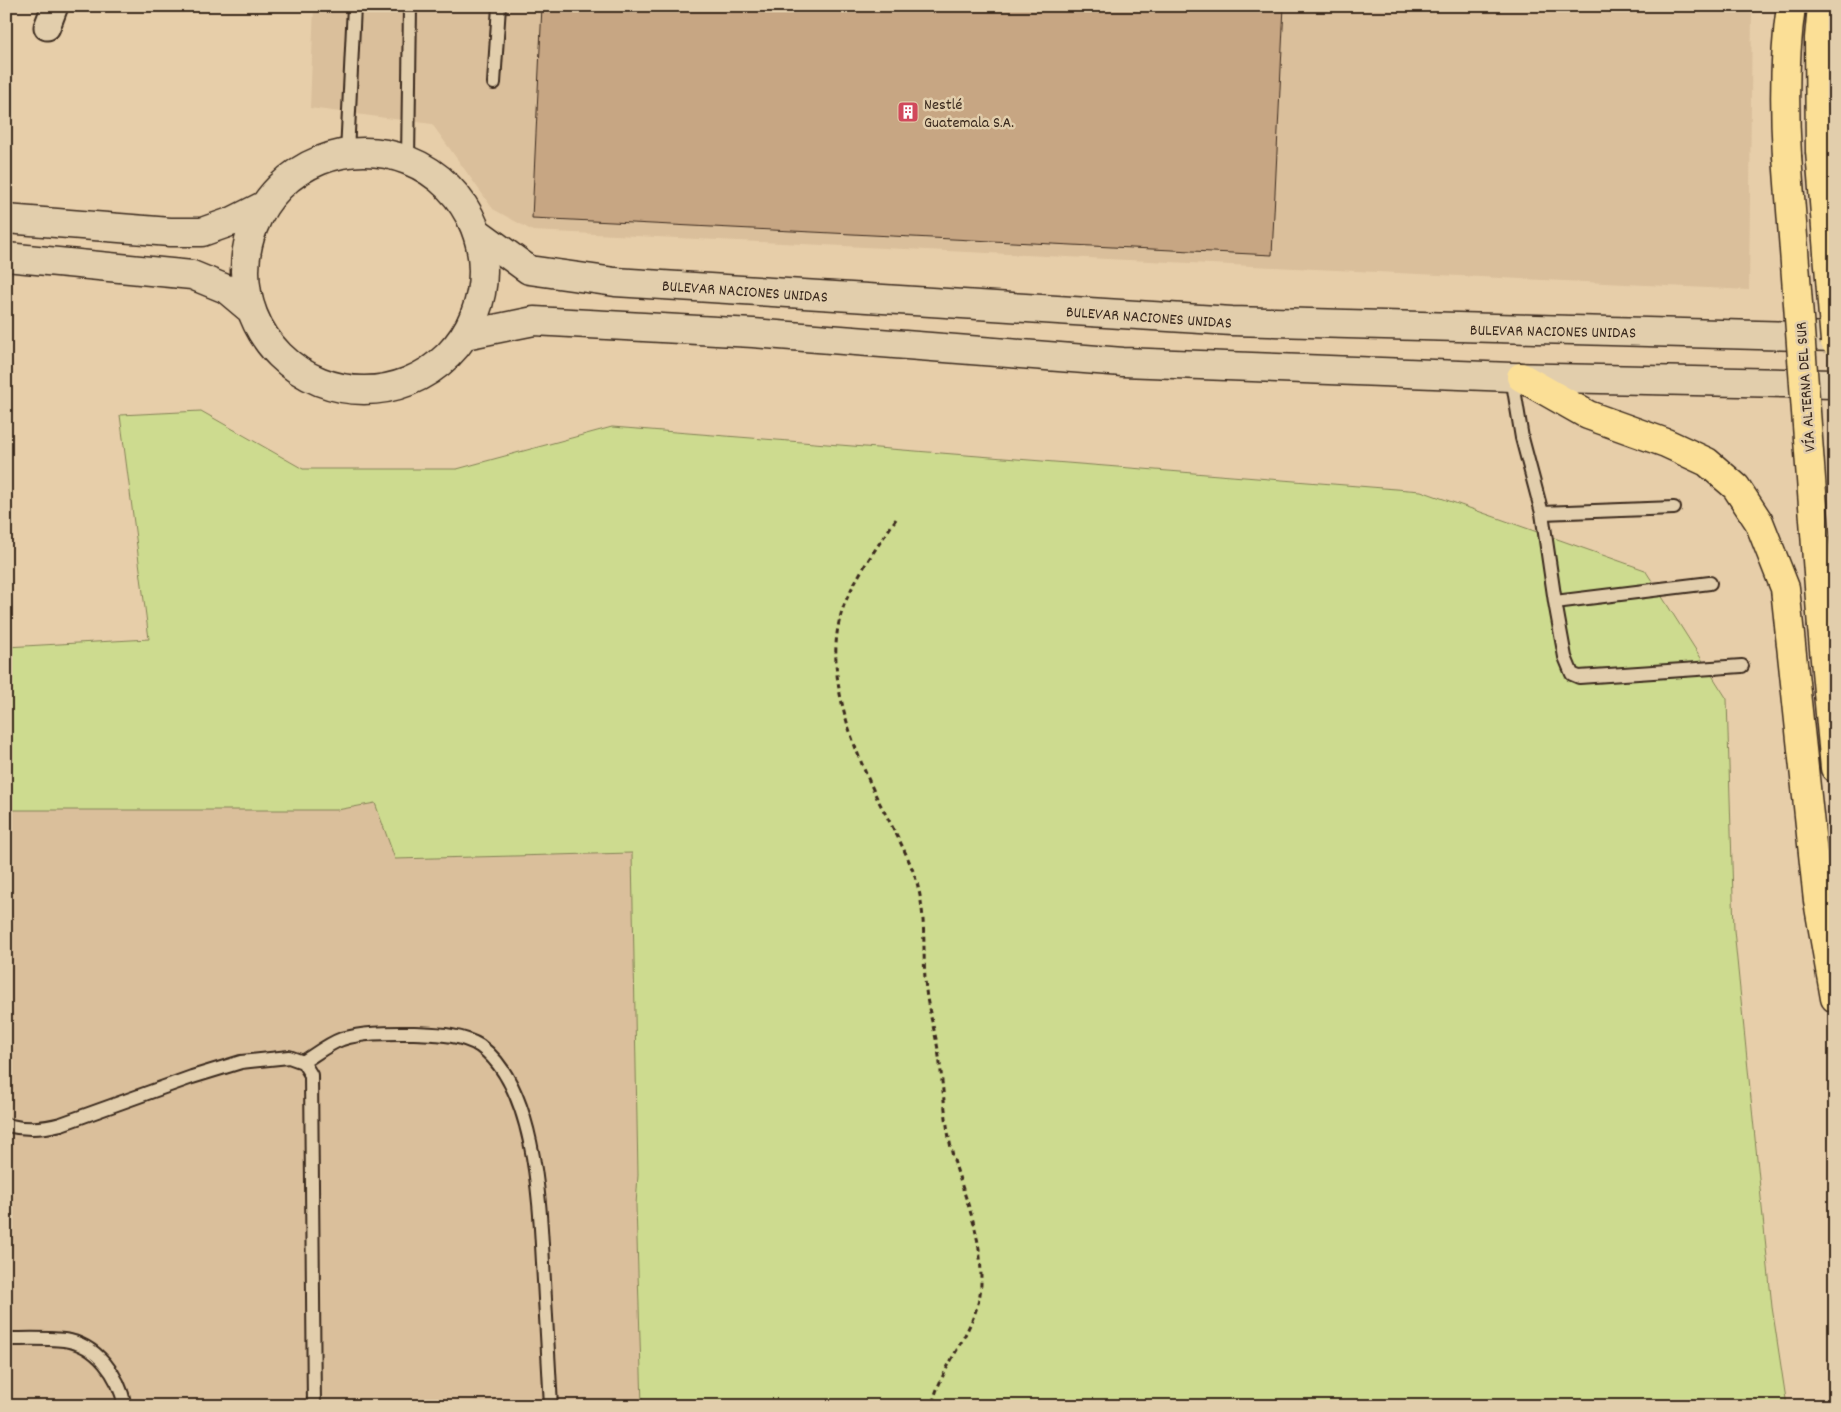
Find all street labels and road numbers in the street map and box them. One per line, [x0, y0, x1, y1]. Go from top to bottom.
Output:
street label: BULEVAR NACIONES UNIDAS [661, 275, 829, 310]
street label: BULEVAR NACIONES UNIDAS [1065, 301, 1233, 336]
street label: BULEVAR NACIONES UNIDAS [1470, 320, 1636, 345]
street label: VÍA ALTERNA DEL SUR [1790, 321, 1822, 452]

